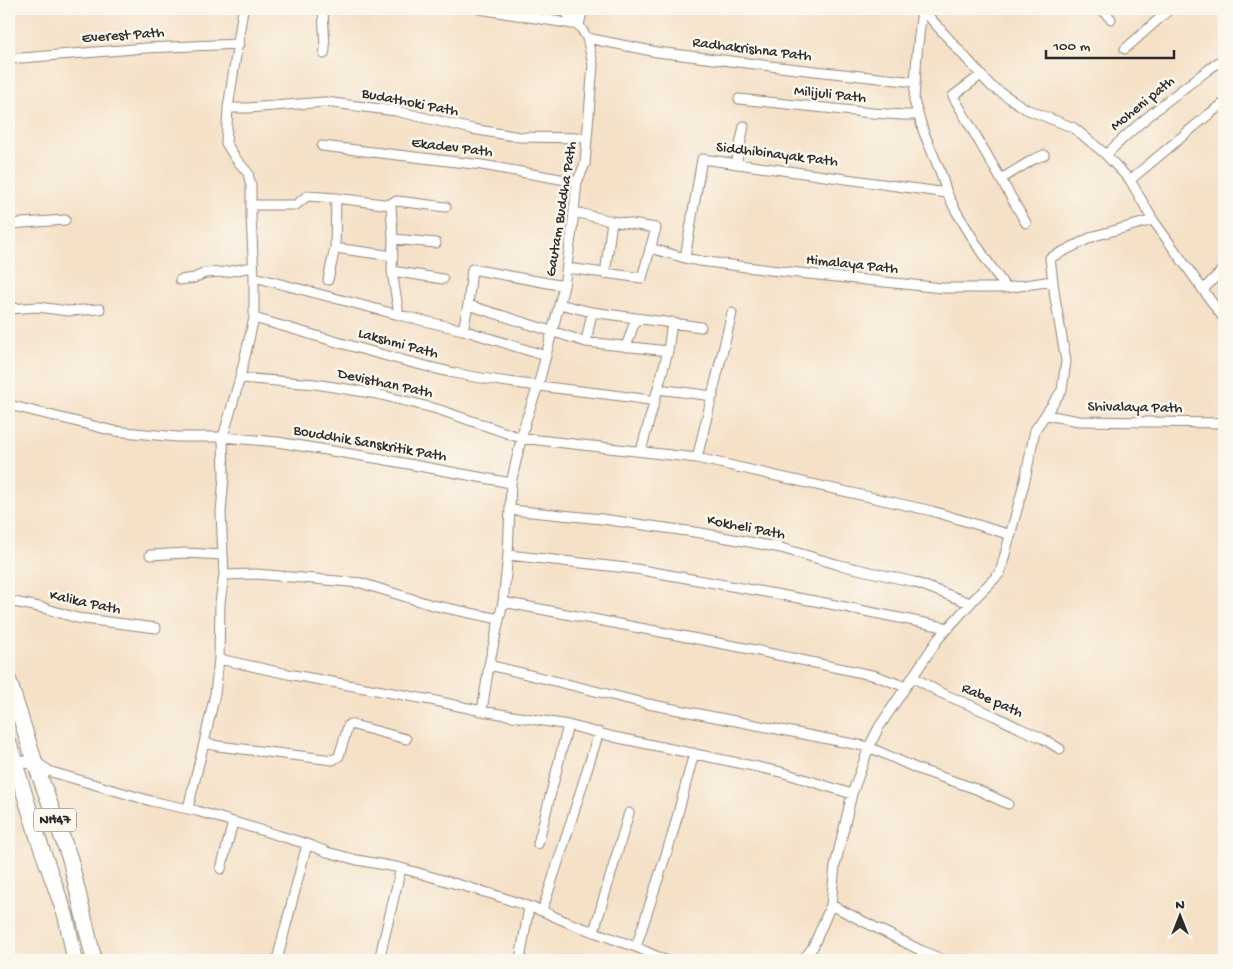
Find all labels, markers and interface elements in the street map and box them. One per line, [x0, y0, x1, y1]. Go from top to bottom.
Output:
street label: Everest Path [81, 24, 165, 48]
scale bar [1046, 28, 1173, 60]
street label: Radhakrishna Path [691, 34, 813, 66]
text: 100 m [1052, 38, 1091, 56]
street label: Moheni path [1107, 73, 1179, 135]
street label: Milijuli Path [793, 82, 867, 108]
street label: Budathoki Path [359, 85, 460, 121]
street label: Ekadev Path [410, 134, 494, 162]
street label: Siddhibinayak Path [715, 139, 839, 171]
street label: Gautam Buddha Path [542, 140, 582, 278]
street label: Himalaya Path [805, 251, 899, 279]
street label: Lakshmi Path [356, 325, 440, 363]
street label: Devisthan Path [335, 365, 434, 403]
street label: Shivalaya Path [1087, 398, 1183, 418]
street label: Bouddhik Sanskritik Path [291, 421, 448, 466]
street label: Kokheli Path [705, 512, 787, 544]
street label: Kalika Path [48, 587, 122, 619]
street label: Rabe path [959, 679, 1025, 723]
road number: NH47 [34, 808, 76, 832]
north arrow [1156, 892, 1206, 942]
text: N [1175, 897, 1185, 914]

